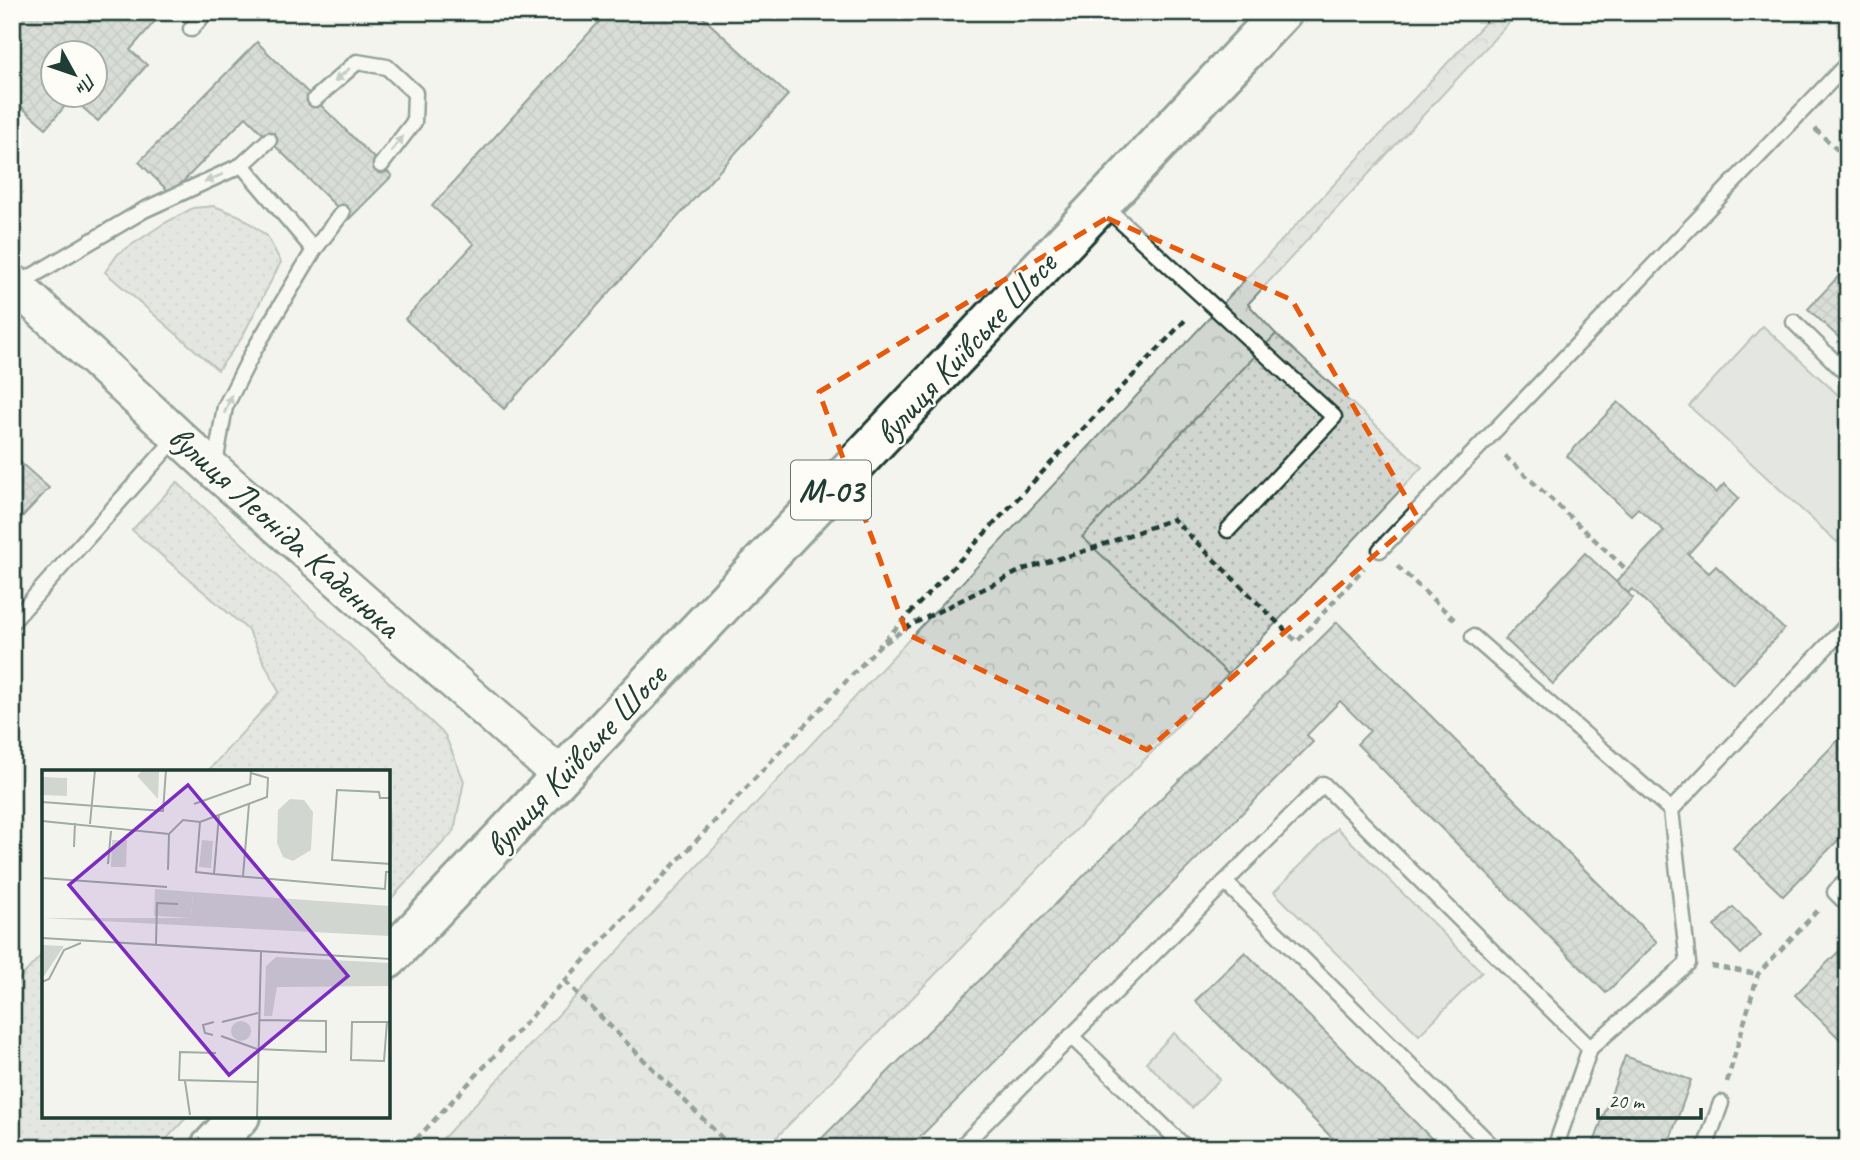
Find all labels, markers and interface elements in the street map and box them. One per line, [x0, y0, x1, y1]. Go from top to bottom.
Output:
north arrow [38, 38, 108, 108]
one-way arrow [333, 67, 351, 83]
text: Пн [70, 69, 102, 101]
one-way arrow [390, 135, 404, 153]
one-way arrow [204, 172, 224, 184]
street label: вулиця Київське Шосе [864, 240, 1068, 454]
one-way arrow [223, 393, 234, 414]
street label: вулиця Леоніда Каденюка [159, 415, 412, 649]
road number: М-03 [791, 461, 871, 520]
street label: вулиця Київське Шосе [474, 652, 678, 866]
inset map [42, 770, 390, 1118]
scale bar [1598, 1076, 1701, 1120]
text: 20 m [1608, 1088, 1646, 1114]

